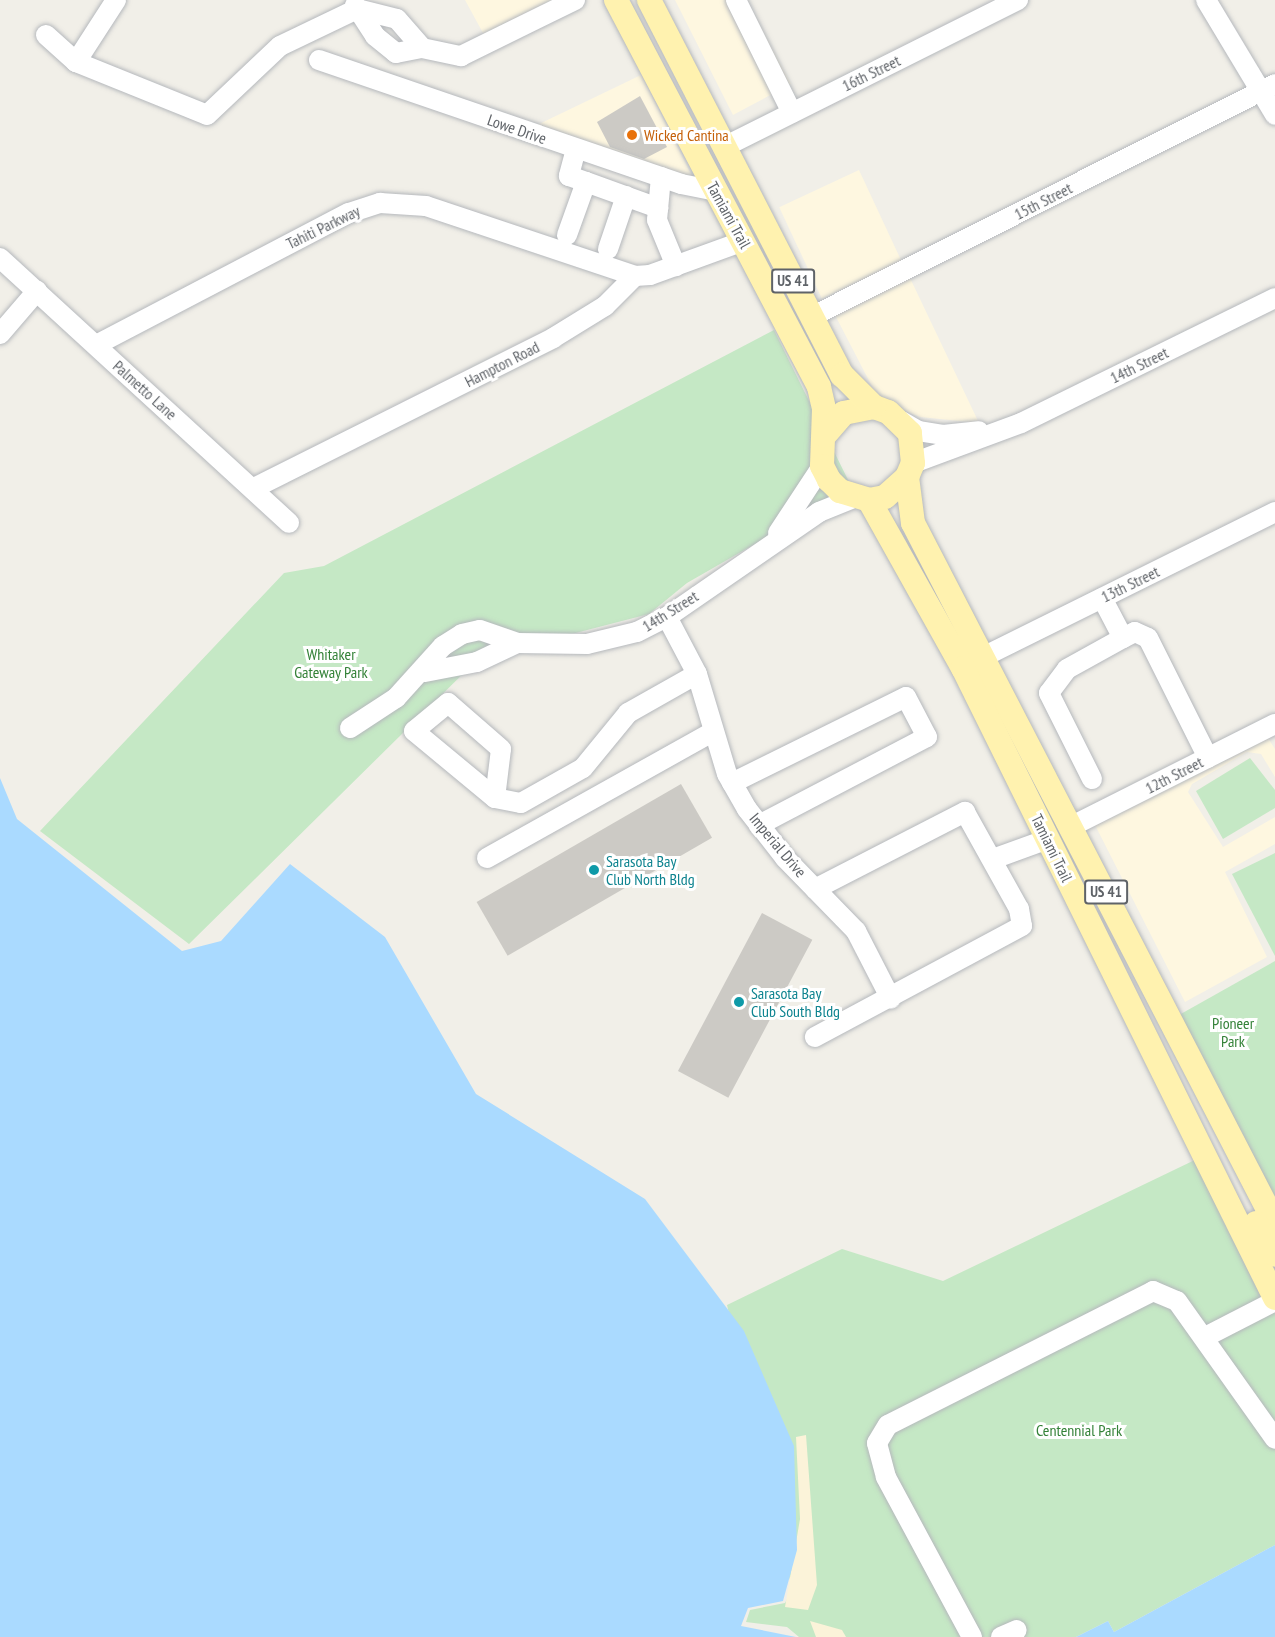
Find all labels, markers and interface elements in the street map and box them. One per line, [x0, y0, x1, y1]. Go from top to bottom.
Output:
street label: 16th Street [839, 51, 903, 95]
street label: Lowe Drive [485, 110, 549, 148]
place label: Wicked Cantina [644, 125, 729, 145]
marker: Wicked Cantina [625, 128, 639, 142]
street label: Tamiami Trail [703, 178, 755, 252]
street label: 15th Street [1011, 178, 1075, 224]
street label: Tahiti Parkway [283, 201, 363, 253]
road number: US 41 [770, 269, 816, 293]
street label: Hampton Road [461, 337, 543, 391]
street label: 14th Street [1107, 343, 1171, 387]
street label: Palmetto Lane [109, 356, 181, 424]
street label: 13th Street [1098, 562, 1162, 606]
street label: 14th Street [638, 586, 702, 636]
park label: Whitaker Gateway Park [294, 644, 368, 682]
street label: 12th Street [1142, 752, 1206, 798]
street label: Imperial Drive [746, 809, 810, 881]
street label: Tamiami Trail [1027, 811, 1077, 885]
place label: Sarasota Bay Club North Bldg [606, 851, 695, 889]
marker: Sarasota Bay Club North Bldg [587, 863, 601, 877]
road number: US 41 [1084, 880, 1128, 904]
place label: Sarasota Bay Club South Bldg [751, 983, 840, 1021]
marker: Sarasota Bay Club South Bldg [732, 995, 746, 1009]
park label: Pioneer Park [1212, 1013, 1254, 1051]
park label: Centennial Park [1036, 1420, 1122, 1440]

